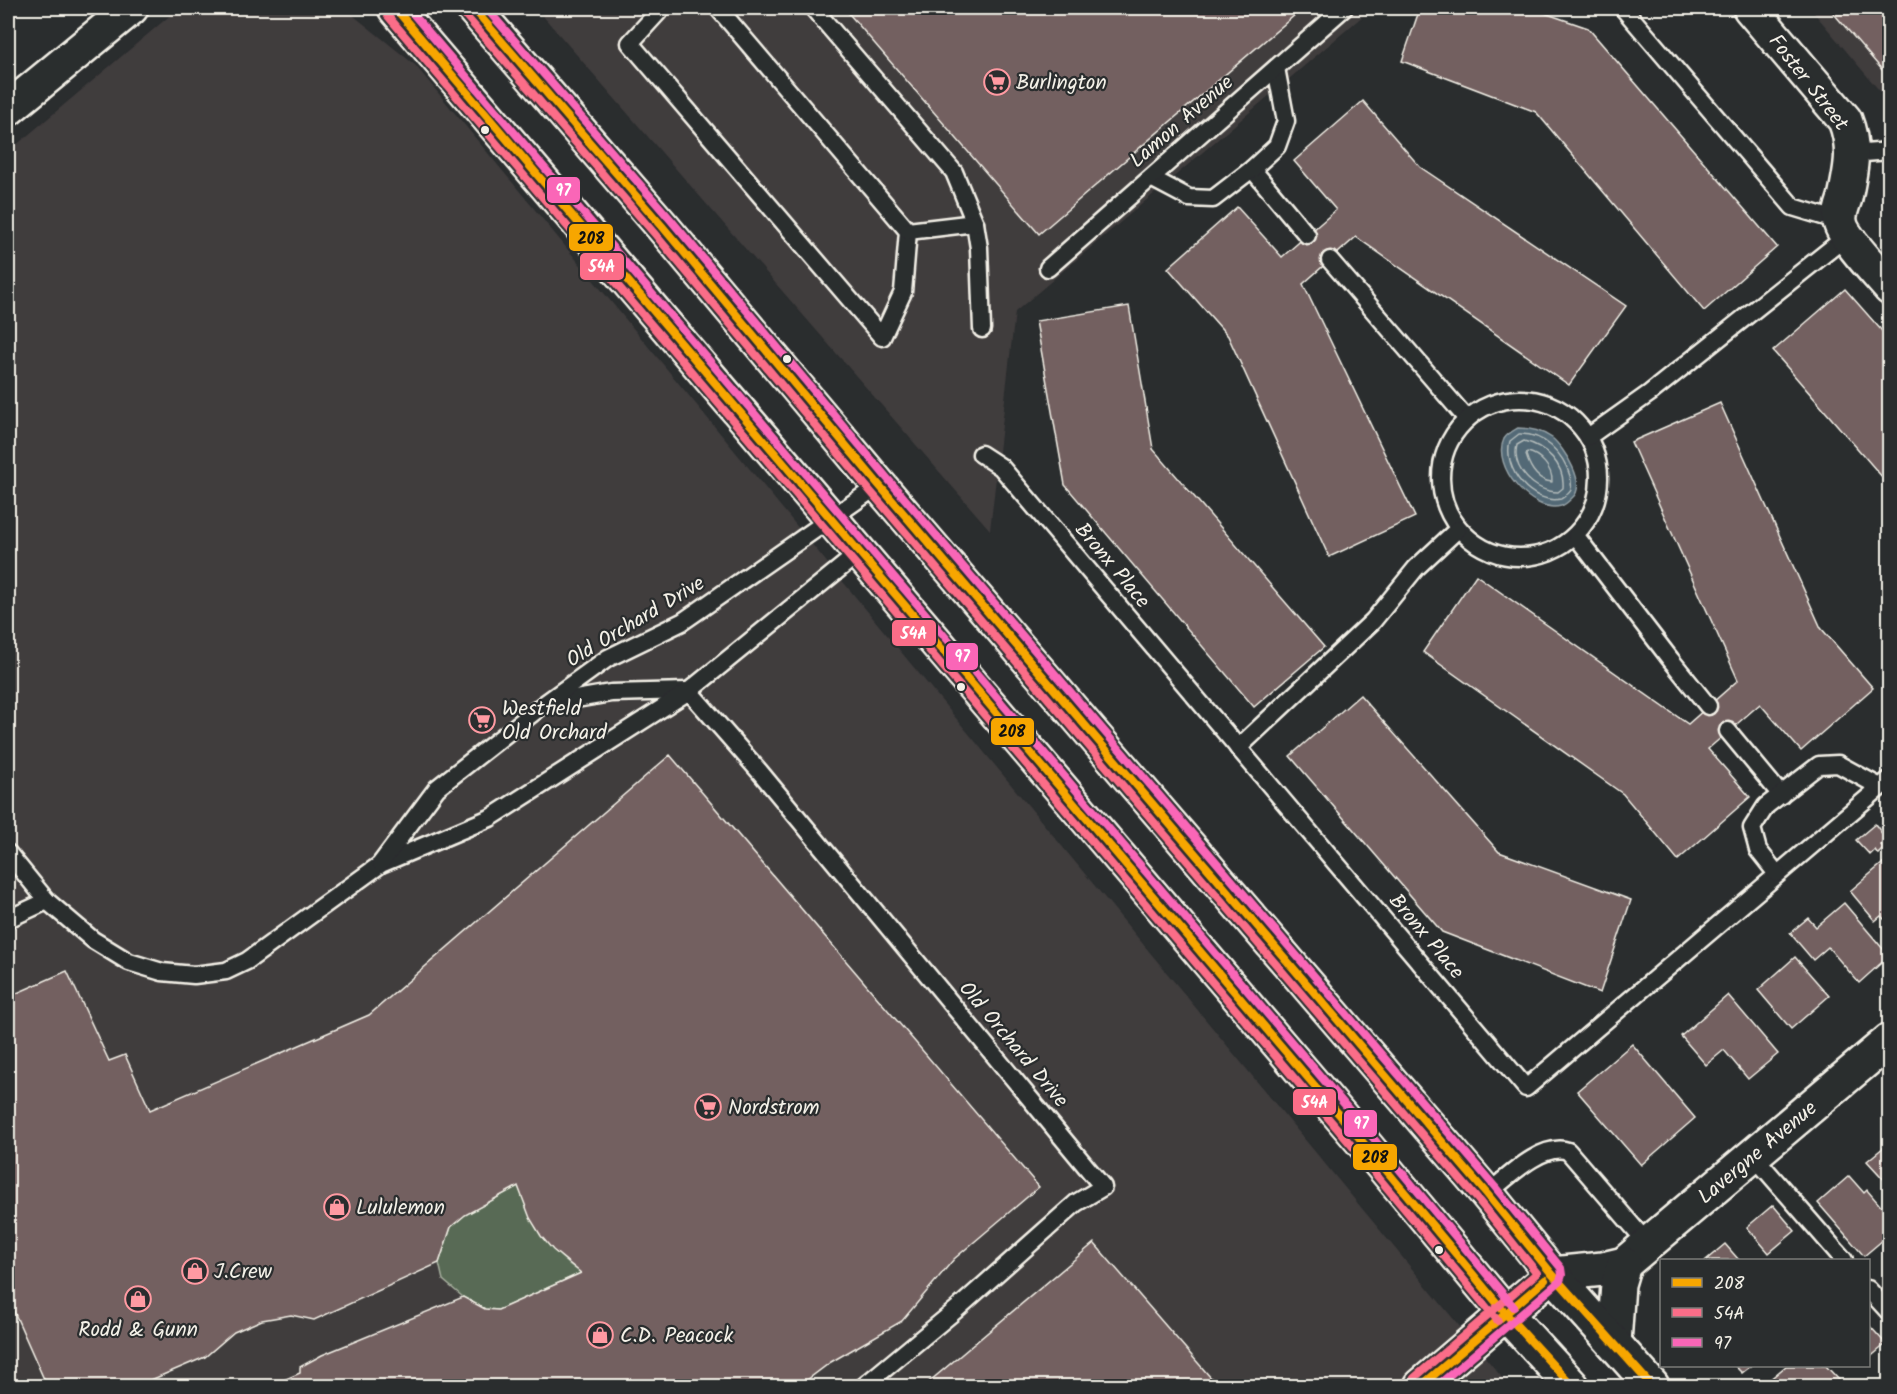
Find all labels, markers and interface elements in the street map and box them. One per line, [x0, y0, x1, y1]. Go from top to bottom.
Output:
street label: Foster Street [1759, 27, 1857, 139]
supermarket icon: Burlington [982, 67, 1012, 97]
place label: Burlington [1016, 67, 1107, 100]
street label: Lamon Avenue [1122, 67, 1242, 177]
unlabelled marker [479, 124, 491, 136]
line badge: 97 [546, 176, 581, 204]
text: 97 [555, 179, 571, 204]
line badge: 208 [568, 223, 614, 252]
text: 208 [578, 227, 605, 252]
line badge: 54A [579, 252, 625, 281]
text: 54A [588, 255, 615, 280]
unlabelled marker [781, 353, 793, 365]
street label: Bronx Place [1066, 516, 1158, 617]
street label: Old Orchard Drive [560, 567, 712, 677]
line badge: 54A [891, 619, 937, 647]
text: 54A [900, 622, 927, 647]
line badge: 97 [945, 642, 979, 671]
text: 97 [954, 645, 970, 670]
unlabelled marker [955, 681, 967, 693]
place label: Westfield Old Orchard [502, 693, 607, 750]
supermarket icon: Westfield Old Orchard [467, 705, 497, 735]
line badge: 208 [990, 717, 1035, 746]
text: 208 [999, 720, 1026, 745]
street label: Bronx Place [1380, 887, 1472, 988]
street label: Old Orchard Drive [950, 974, 1076, 1116]
line badge: 54A [1292, 1088, 1337, 1116]
text: 54A [1301, 1091, 1328, 1116]
supermarket icon: Nordstrom [693, 1092, 723, 1122]
place label: Nordstrom [728, 1092, 819, 1125]
street label: Lavergne Avenue [1691, 1093, 1825, 1213]
line badge: 97 [1343, 1109, 1378, 1138]
text: 97 [1353, 1112, 1369, 1137]
line badge: 208 [1352, 1143, 1398, 1171]
text: 208 [1362, 1146, 1389, 1171]
shop icon: Lululemon [322, 1192, 352, 1222]
place label: Lululemon [356, 1192, 445, 1225]
unlabelled marker [1433, 1244, 1445, 1256]
shop icon: J.Crew [180, 1256, 210, 1286]
place label: J.Crew [214, 1256, 273, 1289]
legend [1660, 1259, 1870, 1367]
text: 208 [1714, 1270, 1744, 1299]
shop icon: Rodd & Gunn [123, 1284, 153, 1314]
text: 54A [1714, 1300, 1745, 1329]
place label: Rodd & Gunn [78, 1314, 198, 1347]
shop icon: C.D. Peacock [585, 1320, 615, 1350]
place label: C.D. Peacock [620, 1320, 733, 1353]
text: 97 [1714, 1330, 1732, 1359]

